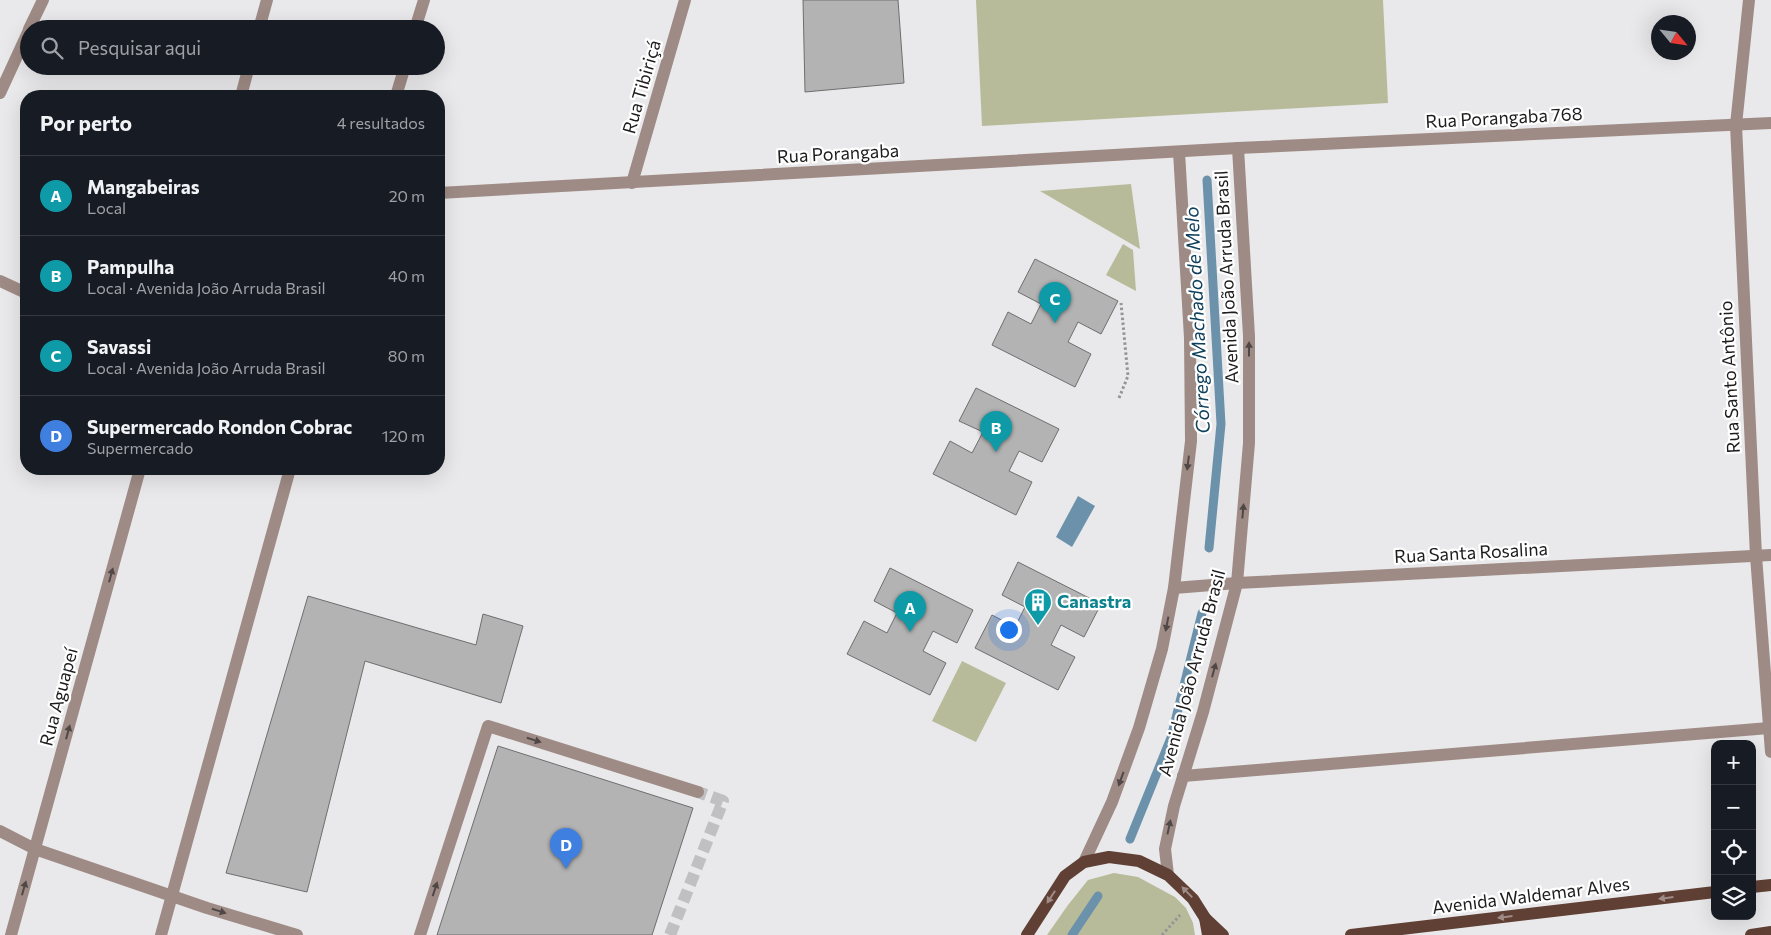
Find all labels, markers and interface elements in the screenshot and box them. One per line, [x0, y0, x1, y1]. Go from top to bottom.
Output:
north arrow [1651, 15, 1696, 60]
search box [20, 20, 445, 75]
icon: search [38, 34, 66, 62]
text: Pesquisar aqui [78, 36, 201, 59]
street label: Rua Tibiriçá [617, 37, 665, 136]
street label: Rua Porangaba 768 [1425, 102, 1583, 132]
text: Por perto [40, 110, 132, 135]
text: 4 resultados [337, 113, 425, 132]
street label: Rua Porangaba [776, 139, 900, 167]
street label: Avenida João Arruda Brasil [1209, 170, 1243, 384]
text: Mangabeiras [87, 175, 200, 198]
text: A [50, 186, 62, 205]
text: 20 m [389, 186, 425, 205]
text: Local [87, 198, 126, 217]
water label: Córrego Machado de Melo [1179, 206, 1214, 434]
text: Pampulha [87, 255, 174, 278]
text: B [51, 266, 61, 285]
text: 40 m [388, 266, 425, 285]
text: Local · Avenida João Arruda Brasil [87, 278, 326, 297]
pin: C [1039, 282, 1071, 323]
street label: Rua Santo Antônio [1714, 300, 1744, 454]
text: Savassi [87, 335, 151, 358]
one-way arrow [1245, 341, 1253, 357]
text: C [51, 346, 61, 365]
text: 80 m [388, 346, 425, 365]
text: Local · Avenida João Arruda Brasil [87, 358, 326, 377]
pin: B [980, 411, 1012, 452]
text: Supermercado Rondon Cobrac [87, 415, 352, 438]
text: D [50, 426, 62, 445]
text: 120 m [382, 426, 425, 445]
text: Supermercado [87, 438, 193, 457]
one-way arrow [1184, 455, 1192, 471]
one-way arrow [1240, 503, 1248, 519]
street label: Rua Santa Rosalina [1393, 537, 1548, 567]
one-way arrow [107, 567, 115, 582]
street label: Avenida João Arruda Brasil [1153, 567, 1229, 779]
building icon: Canastra [1023, 587, 1053, 626]
place label: Canastra [1057, 590, 1131, 612]
pin: A [894, 591, 926, 632]
one-way arrow [1163, 616, 1171, 631]
your location [996, 617, 1022, 643]
street label: Rua Aguapeí [34, 644, 82, 748]
one-way arrow [1210, 663, 1218, 678]
one-way arrow [64, 724, 72, 739]
one-way arrow [527, 737, 542, 745]
map controls [1711, 740, 1756, 920]
button: + [1711, 740, 1756, 785]
one-way arrow [1117, 772, 1124, 787]
button: − [1711, 785, 1756, 830]
one-way arrow [1166, 818, 1174, 834]
pin: D [550, 828, 582, 869]
button: locate [1711, 830, 1756, 875]
street label: Avenida Waldemar Alves [1431, 872, 1631, 918]
button: layers [1711, 875, 1756, 920]
one-way arrow [20, 881, 28, 896]
one-way arrow [431, 881, 439, 896]
one-way arrow [1181, 887, 1193, 899]
one-way arrow [1046, 891, 1056, 904]
one-way arrow [1658, 894, 1674, 902]
one-way arrow [211, 908, 226, 916]
one-way arrow [1497, 913, 1513, 921]

